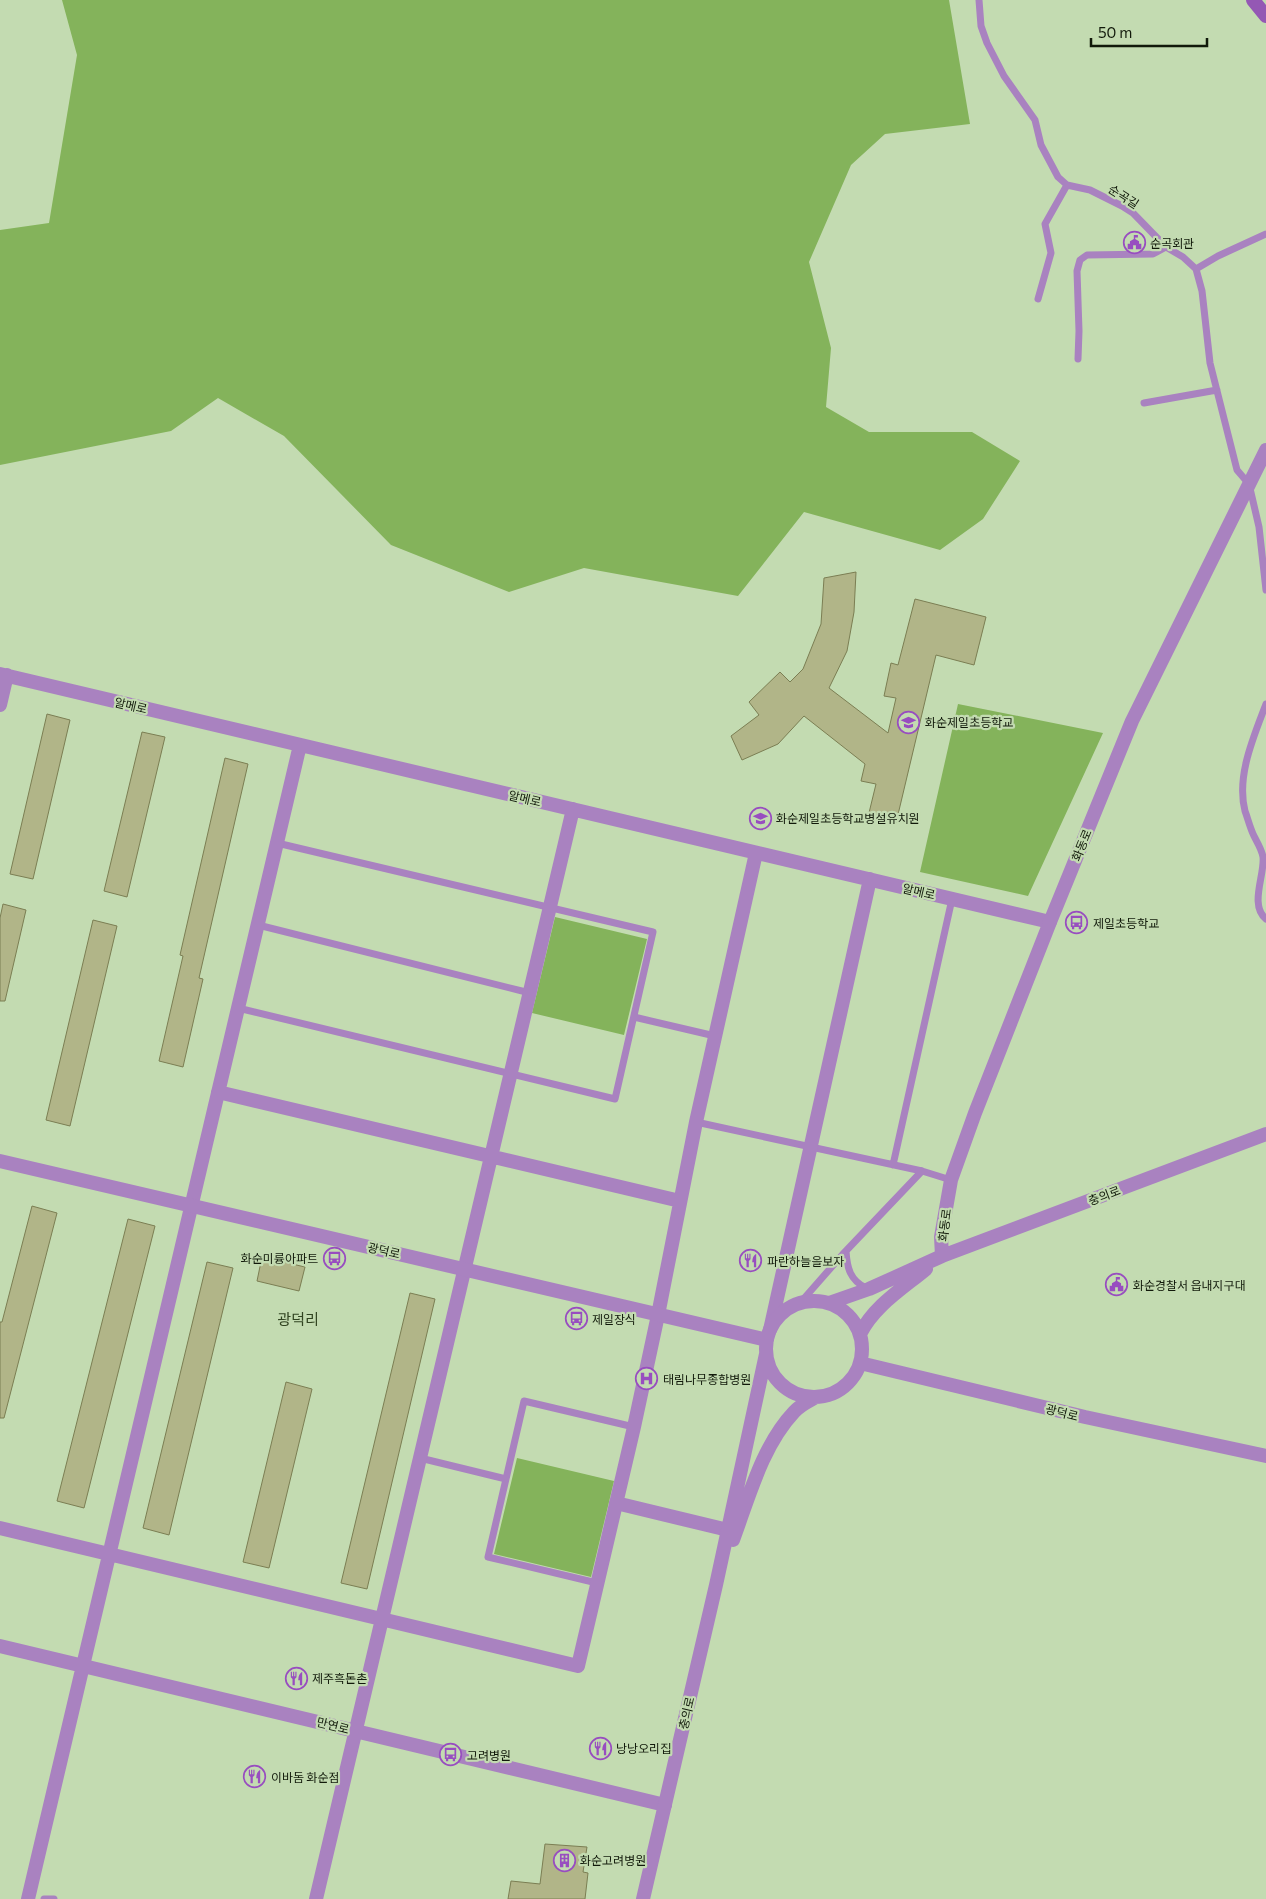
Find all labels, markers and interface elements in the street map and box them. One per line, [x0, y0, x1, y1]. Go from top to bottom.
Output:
scale bar [1091, 15, 1207, 47]
text: 50 m [1098, 23, 1132, 41]
street label: 순곡길 [1106, 181, 1142, 211]
public building icon: 순곡회관 [1122, 231, 1146, 255]
place label: 순곡회관 [1150, 236, 1194, 250]
street label: 알메로 [113, 694, 149, 716]
school or university icon: 화순제일초등학교 [897, 710, 921, 734]
place label: 화순제일초등학교 [925, 715, 1013, 729]
street label: 알메로 [507, 787, 543, 809]
school or university icon: 화순제일초등학교병설유치원 [748, 806, 772, 830]
place label: 화순제일초등학교병설유치원 [776, 811, 920, 825]
street label: 화동로 [1068, 827, 1094, 863]
street label: 알메로 [901, 880, 937, 902]
bus stop icon: 제일초등학교 [1065, 911, 1089, 935]
place label: 제일초등학교 [1093, 916, 1159, 930]
street label: 충의로 [1086, 1183, 1122, 1207]
street label: 화동로 [935, 1208, 953, 1242]
street label: 광덕로 [366, 1239, 402, 1261]
bus stop icon: 화순미륭아파트 [322, 1246, 346, 1270]
restaurant icon: 파란하늘을보자 [739, 1249, 763, 1273]
place label: 화순미륭아파트 [241, 1251, 318, 1265]
place label: 파란하늘을보자 [767, 1254, 844, 1268]
public building icon: 화순경찰서 읍내지구대 [1105, 1273, 1129, 1297]
place label: 화순경찰서 읍내지구대 [1133, 1278, 1246, 1292]
bus stop icon: 제일장식 [564, 1307, 588, 1331]
district label: 광덕리 [277, 1310, 319, 1328]
place label: 제일장식 [592, 1312, 636, 1326]
hospital icon: 태림나무종합병원 [635, 1367, 659, 1391]
place label: 태림나무종합병원 [663, 1372, 751, 1386]
street label: 광덕로 [1044, 1401, 1080, 1423]
restaurant icon: 제주흑돈촌 [284, 1666, 308, 1690]
place label: 제주흑돈촌 [312, 1671, 367, 1685]
street label: 충의로 [675, 1695, 697, 1731]
street label: 만연로 [315, 1714, 351, 1736]
restaurant icon: 낭낭오리집 [588, 1736, 612, 1760]
place label: 낭낭오리집 [616, 1741, 671, 1755]
bus stop icon: 고려병원 [439, 1743, 463, 1767]
place label: 고려병원 [467, 1748, 511, 1762]
restaurant icon: 이바돔 화순점 [243, 1765, 267, 1789]
place label: 이바돔 화순점 [271, 1770, 340, 1784]
building icon: 화순고려병원 [552, 1848, 576, 1872]
place label: 화순고려병원 [580, 1853, 646, 1867]

